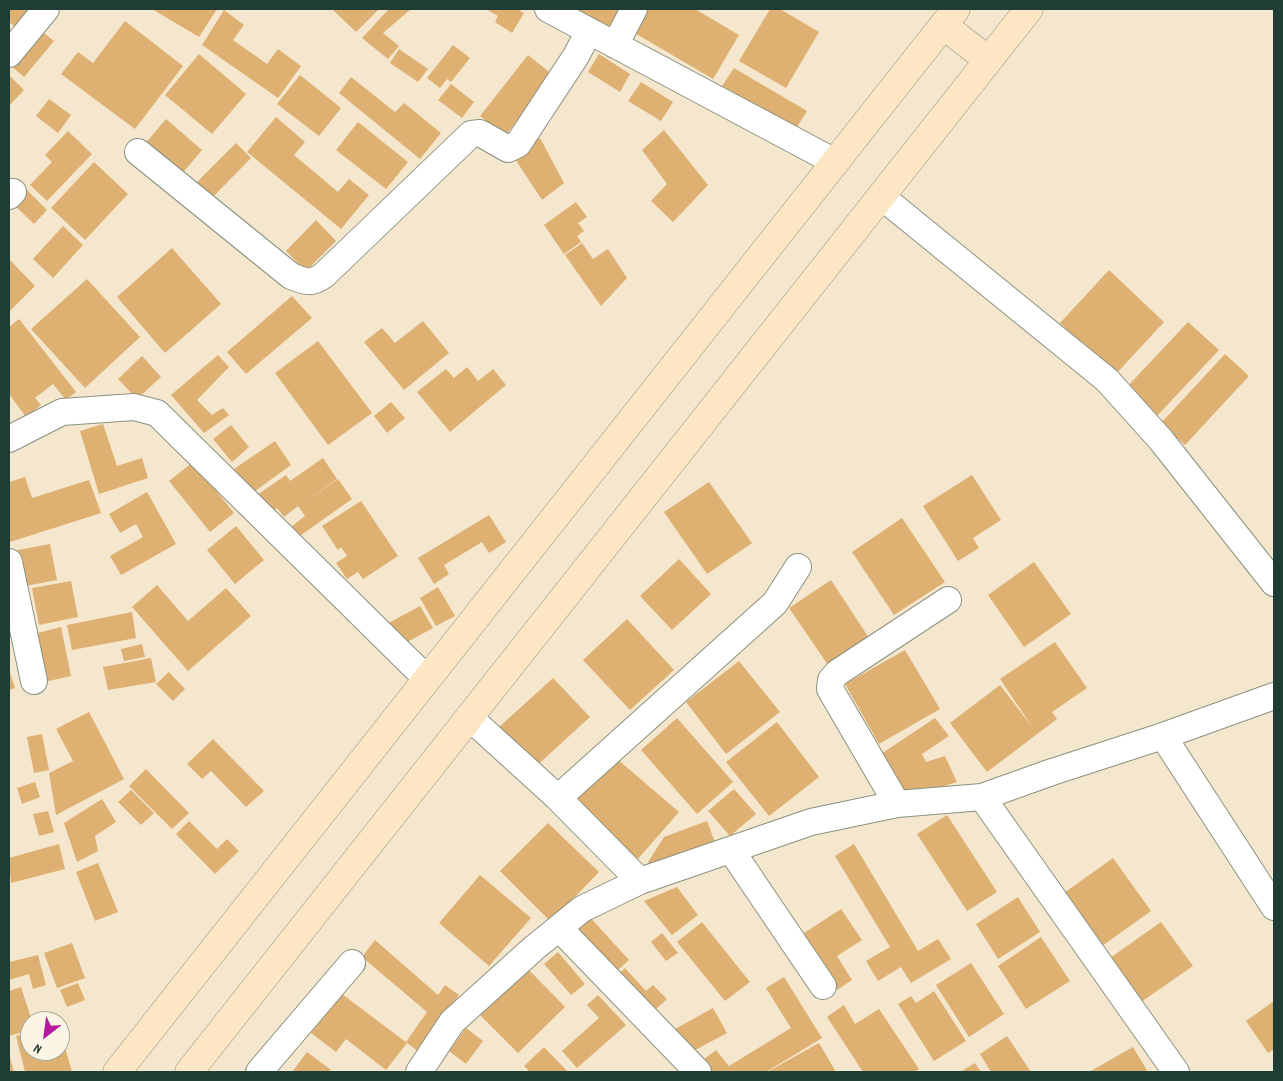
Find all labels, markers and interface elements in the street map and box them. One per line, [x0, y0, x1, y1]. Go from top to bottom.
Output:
north arrow [20, 1011, 70, 1061]
text: N [30, 1038, 46, 1059]

